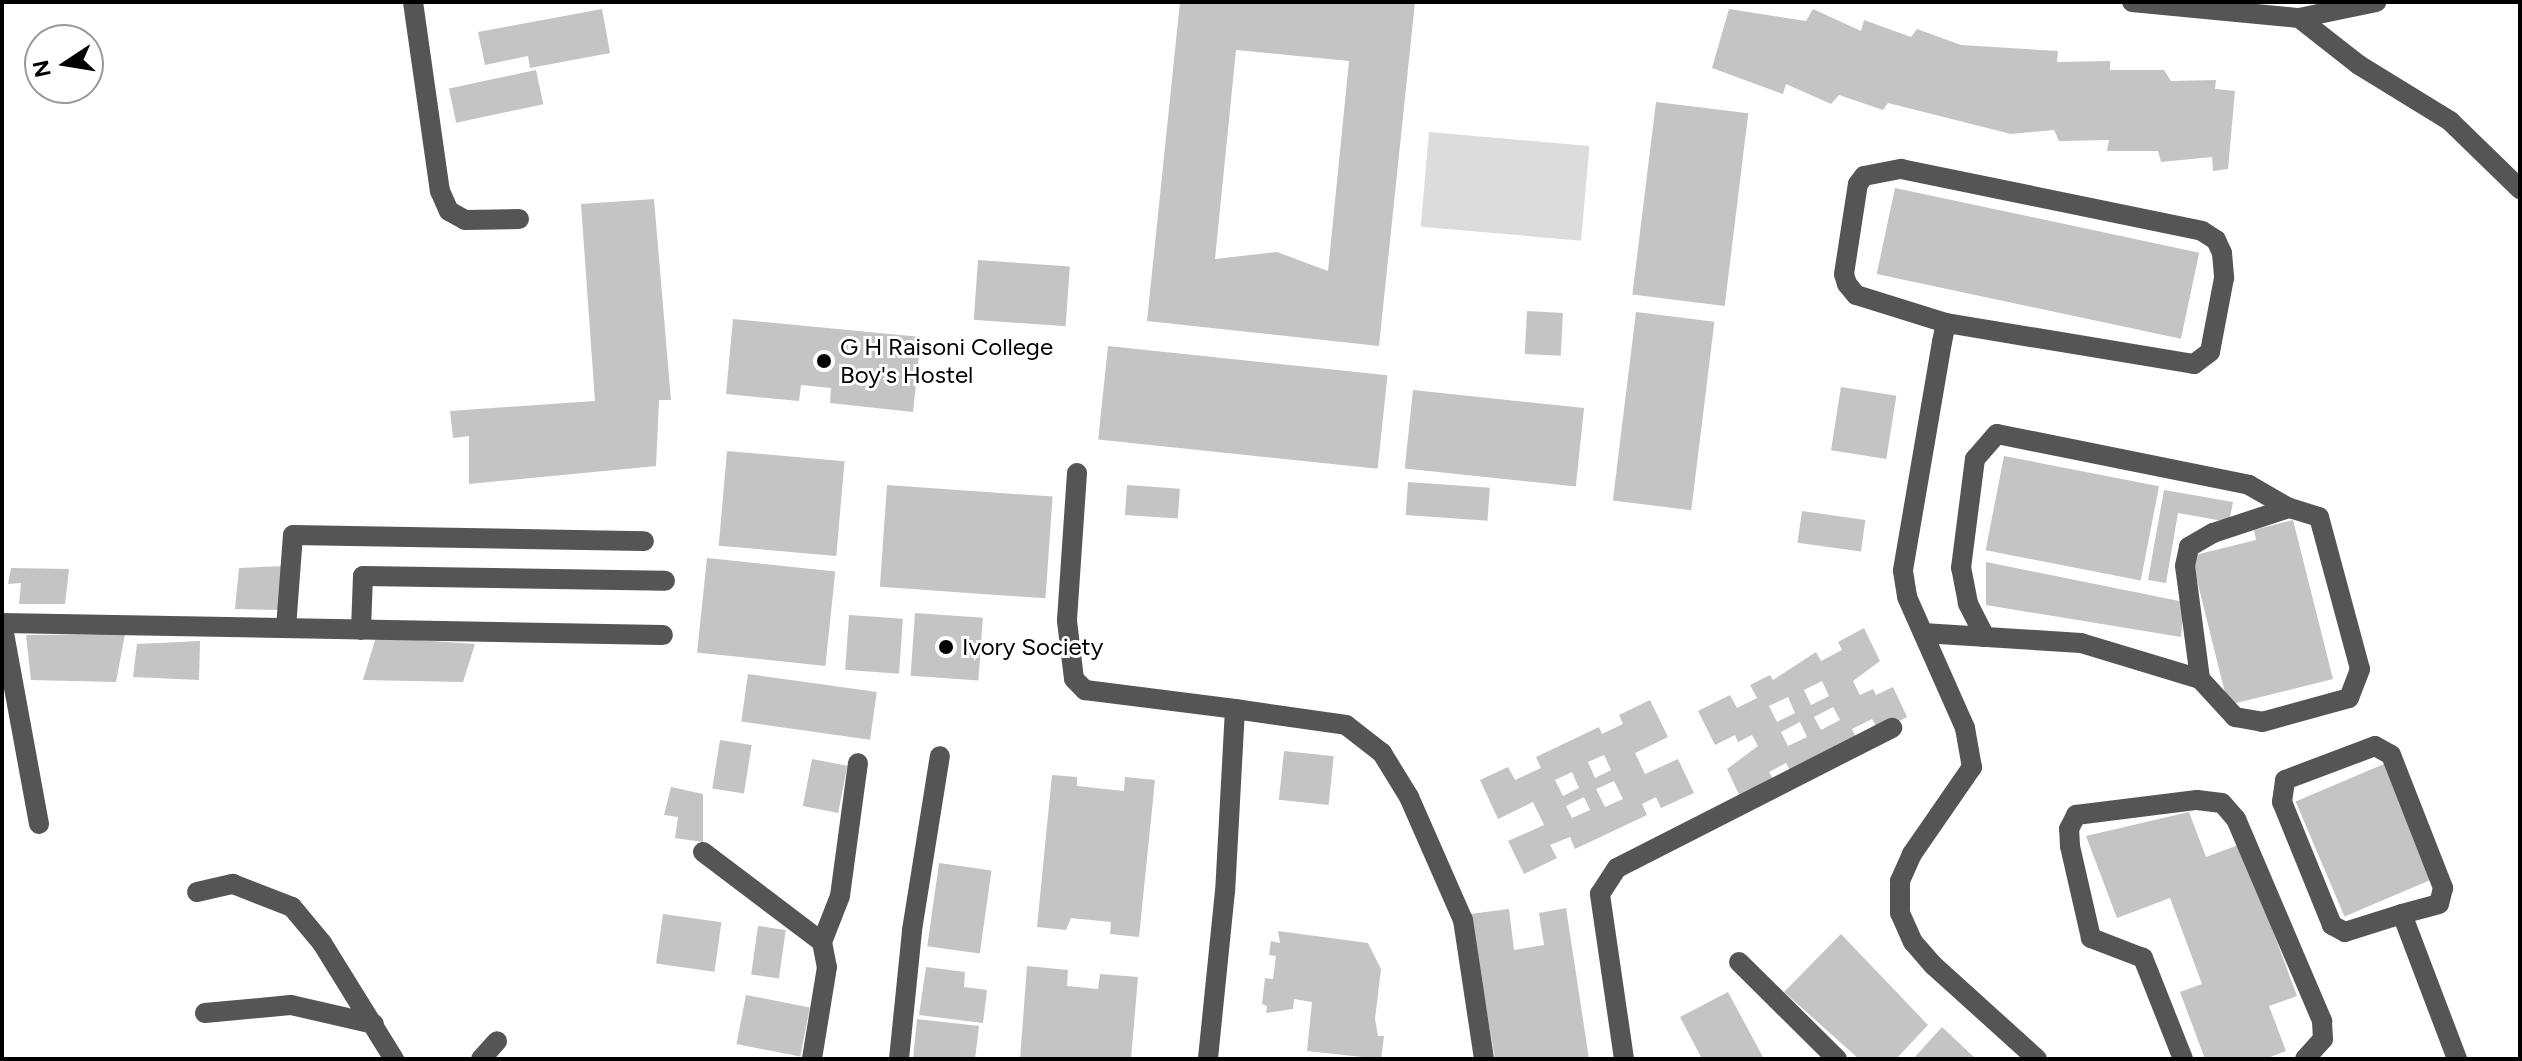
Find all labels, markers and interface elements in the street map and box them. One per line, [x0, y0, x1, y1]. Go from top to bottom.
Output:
north arrow [24, 24, 104, 104]
text: N [27, 58, 57, 80]
place label: G H Raisoni College Boy's Hostel [840, 333, 1053, 389]
marker: G H Raisoni College Boy's Hostel [815, 352, 833, 370]
place label: Ivory Society [962, 633, 1103, 661]
marker: Ivory Society [937, 638, 955, 656]

